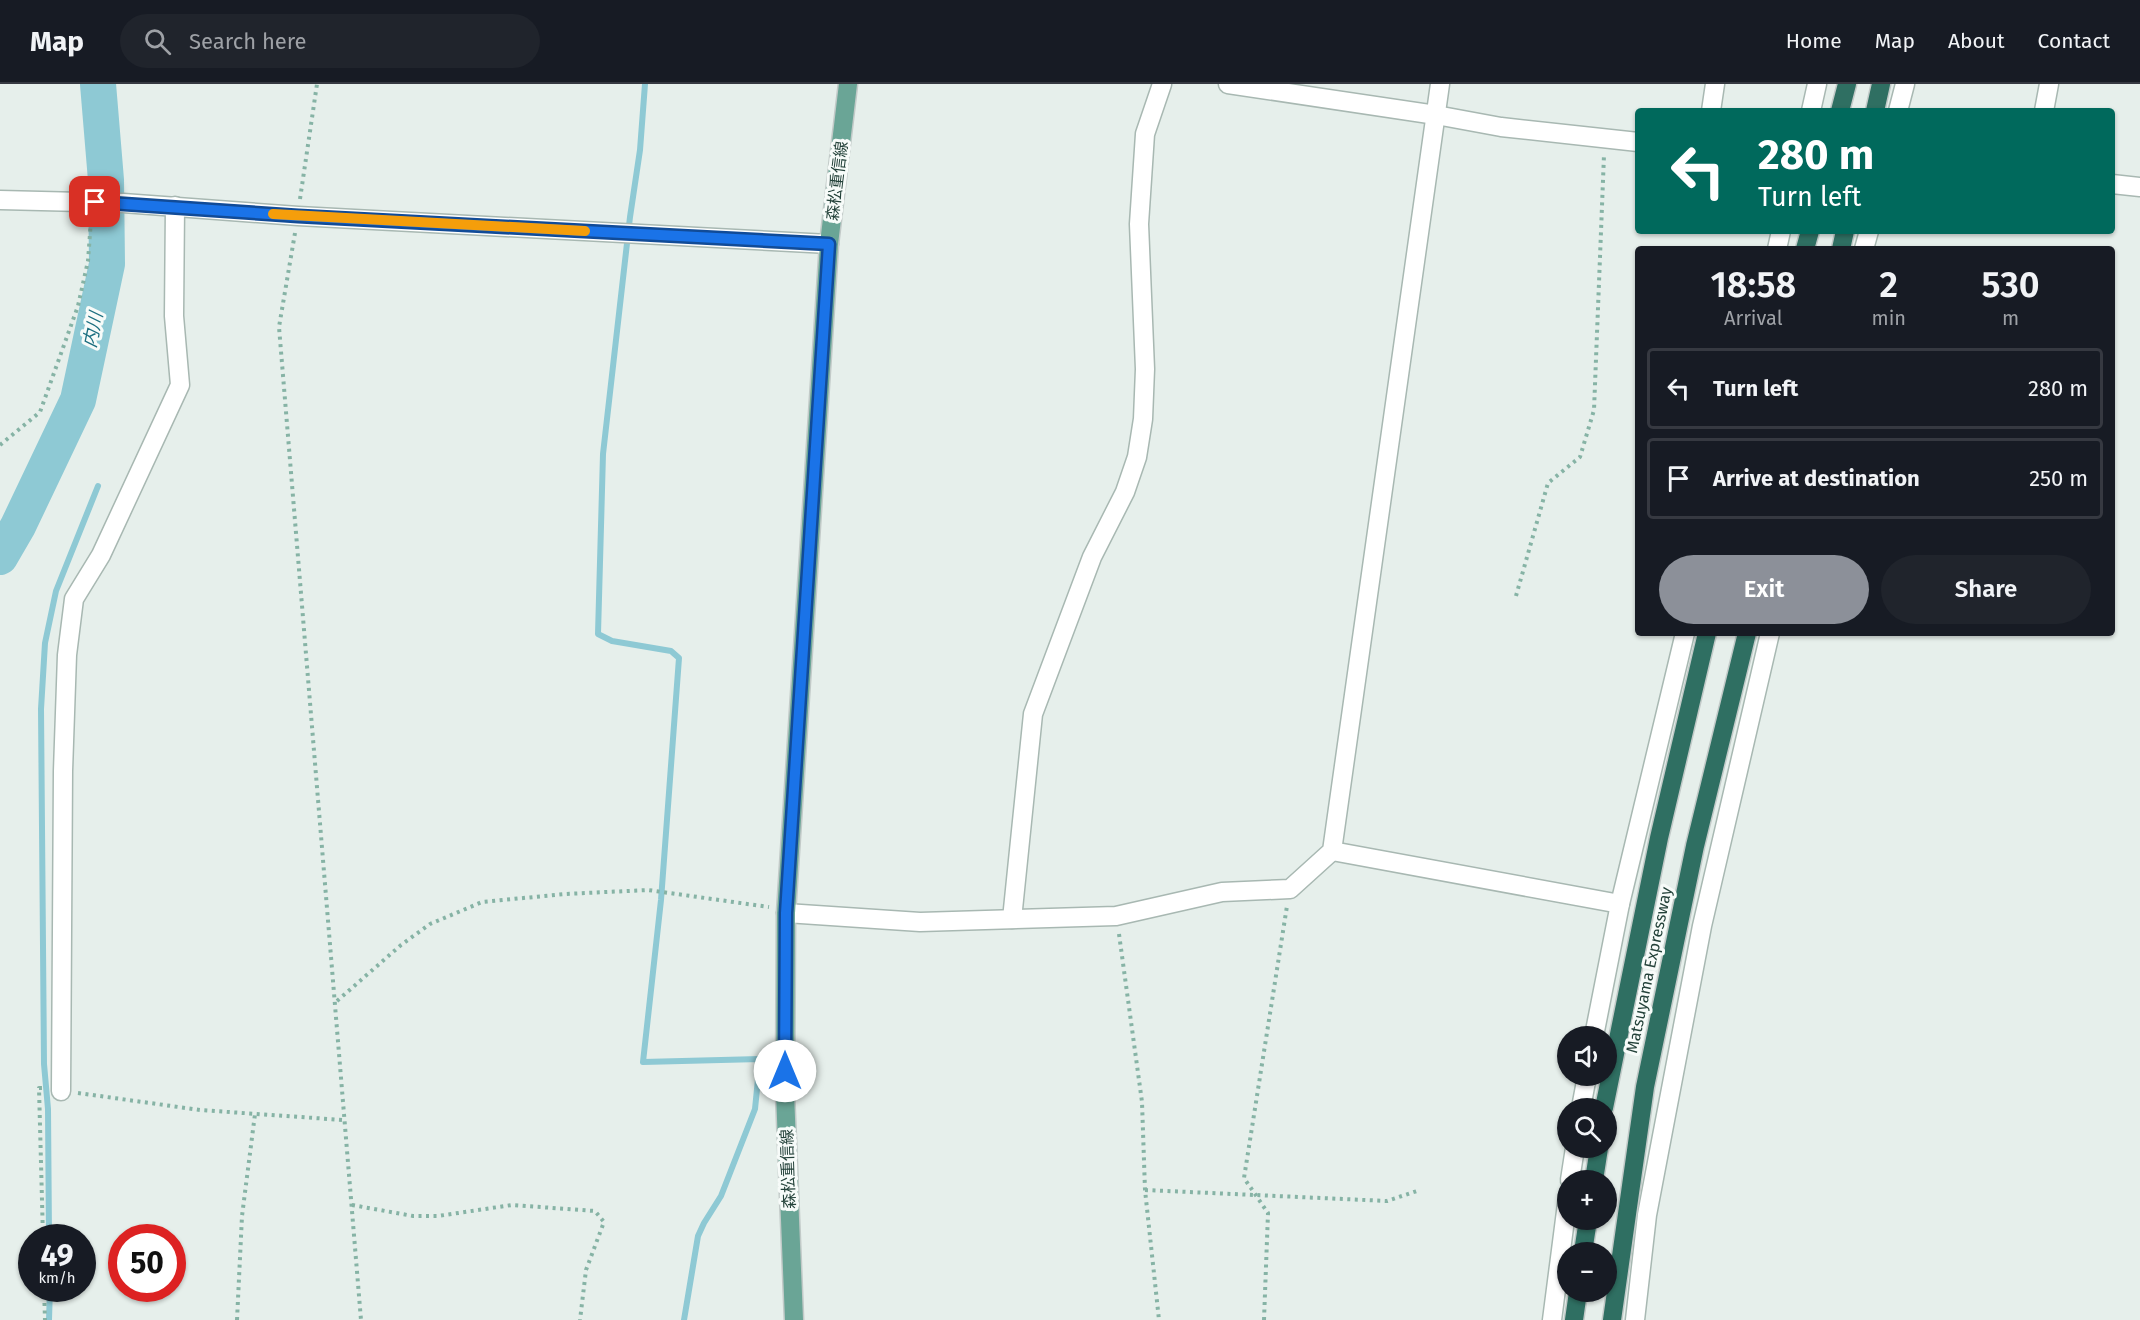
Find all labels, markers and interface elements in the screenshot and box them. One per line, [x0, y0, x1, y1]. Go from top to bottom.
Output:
search box [120, 14, 540, 68]
text: Map [30, 25, 84, 58]
icon: search [141, 25, 174, 58]
text: Search here [189, 28, 307, 55]
text: Home [1786, 28, 1842, 54]
text: Map [1875, 28, 1915, 54]
text: About [1948, 28, 2005, 54]
text: Contact [2038, 28, 2110, 54]
text: 280 m [1758, 130, 1874, 180]
icon: left [1659, 132, 1737, 210]
street label: 森松重信線 [823, 140, 851, 222]
pin [69, 176, 120, 227]
text: Turn left [1758, 181, 1861, 213]
icon: arrive [78, 185, 111, 218]
text: 18:58 [1710, 263, 1796, 307]
text: 2 [1880, 263, 1898, 307]
text: 530 [1981, 263, 2040, 307]
text: Arrival [1724, 306, 1783, 330]
text: min [1872, 306, 1906, 330]
text: m [2002, 306, 2019, 330]
water label: 内川 [78, 308, 108, 350]
icon: left [1662, 372, 1695, 405]
text: Turn left [1713, 375, 1798, 402]
text: 280 m [2028, 375, 2088, 402]
icon: arrive [1662, 462, 1695, 495]
text: Arrive at destination [1713, 465, 1920, 492]
text: 250 m [2029, 465, 2088, 492]
button: Exit [1659, 555, 1869, 624]
button: Share [1881, 555, 2091, 624]
street label: Matsuyama Expressway [1622, 885, 1676, 1055]
map controls [1557, 1026, 1617, 1302]
button: sound [1557, 1026, 1617, 1086]
position arrow [753, 1039, 817, 1103]
button: search [1557, 1098, 1617, 1158]
street label: 森松重信線 [777, 1129, 799, 1209]
button: + [1557, 1170, 1617, 1230]
speed limit sign: 50 [108, 1224, 186, 1302]
text: 49 [40, 1238, 74, 1274]
button: − [1557, 1242, 1617, 1302]
text: km/h [38, 1269, 76, 1287]

